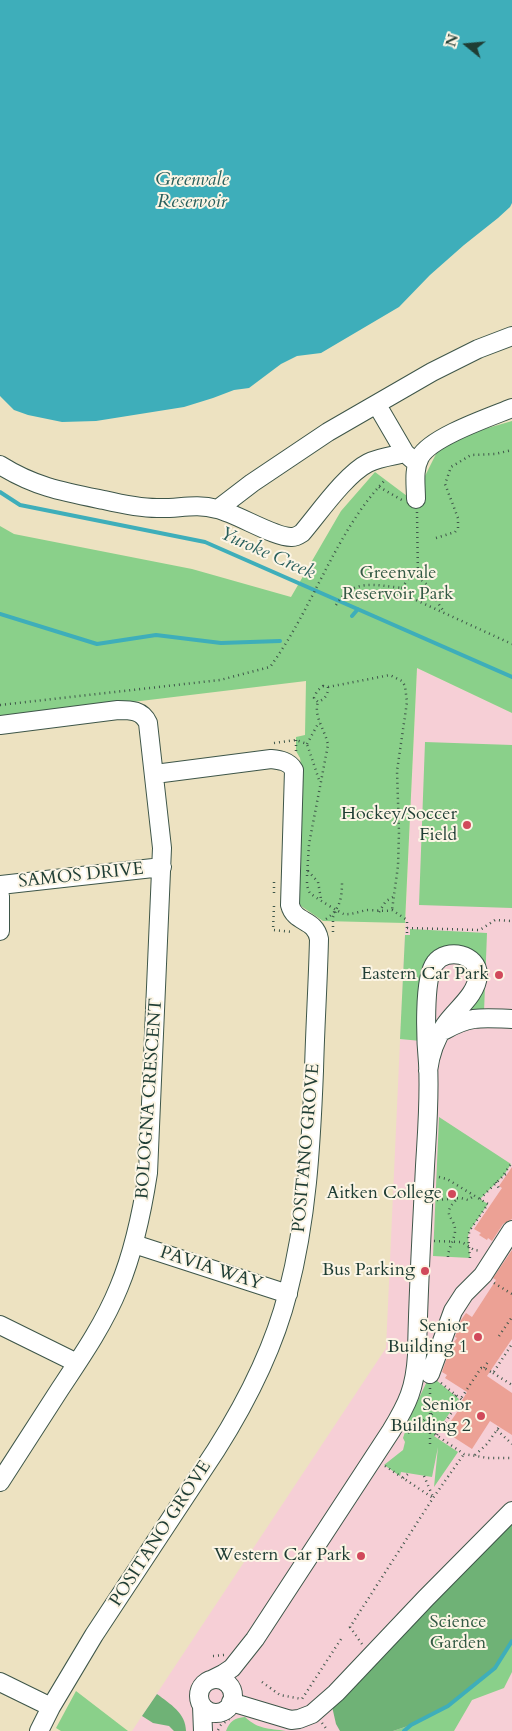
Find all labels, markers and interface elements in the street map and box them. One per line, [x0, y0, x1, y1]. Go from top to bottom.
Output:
north arrow [442, 20, 492, 70]
text: N [441, 32, 463, 49]
water label: Greenvale Reservoir [155, 170, 229, 214]
water label: Yuroke Creek [216, 523, 318, 585]
park label: Greenvale Reservoir Park [342, 563, 454, 606]
place label: Hockey/Soccer Field [341, 804, 457, 846]
marker: Hockey/Soccer Field [461, 819, 473, 831]
street label: SAMOS DRIVE [17, 859, 145, 893]
place label: Eastern Car Park [361, 964, 489, 986]
marker: Eastern Car Park [493, 969, 505, 981]
street label: BOLOGNA CRESCENT [132, 998, 168, 1200]
street label: POSITANO GROVE [289, 1063, 325, 1233]
place label: Aitken College [326, 1183, 442, 1205]
marker: Aitken College [446, 1188, 458, 1200]
street label: PAVIA WAY [157, 1242, 265, 1296]
place label: Bus Parking [322, 1260, 415, 1282]
marker: Bus Parking [419, 1265, 431, 1277]
place label: Senior Building 1 [387, 1316, 468, 1358]
marker: Senior Building 1 [472, 1331, 484, 1343]
place label: Senior Building 2 [390, 1395, 471, 1438]
marker: Senior Building 2 [475, 1410, 487, 1422]
street label: POSITANO GROVE [106, 1457, 216, 1611]
place label: Western Car Park [214, 1545, 351, 1567]
marker: Western Car Park [355, 1550, 367, 1562]
park label: Science Garden [429, 1612, 487, 1655]

